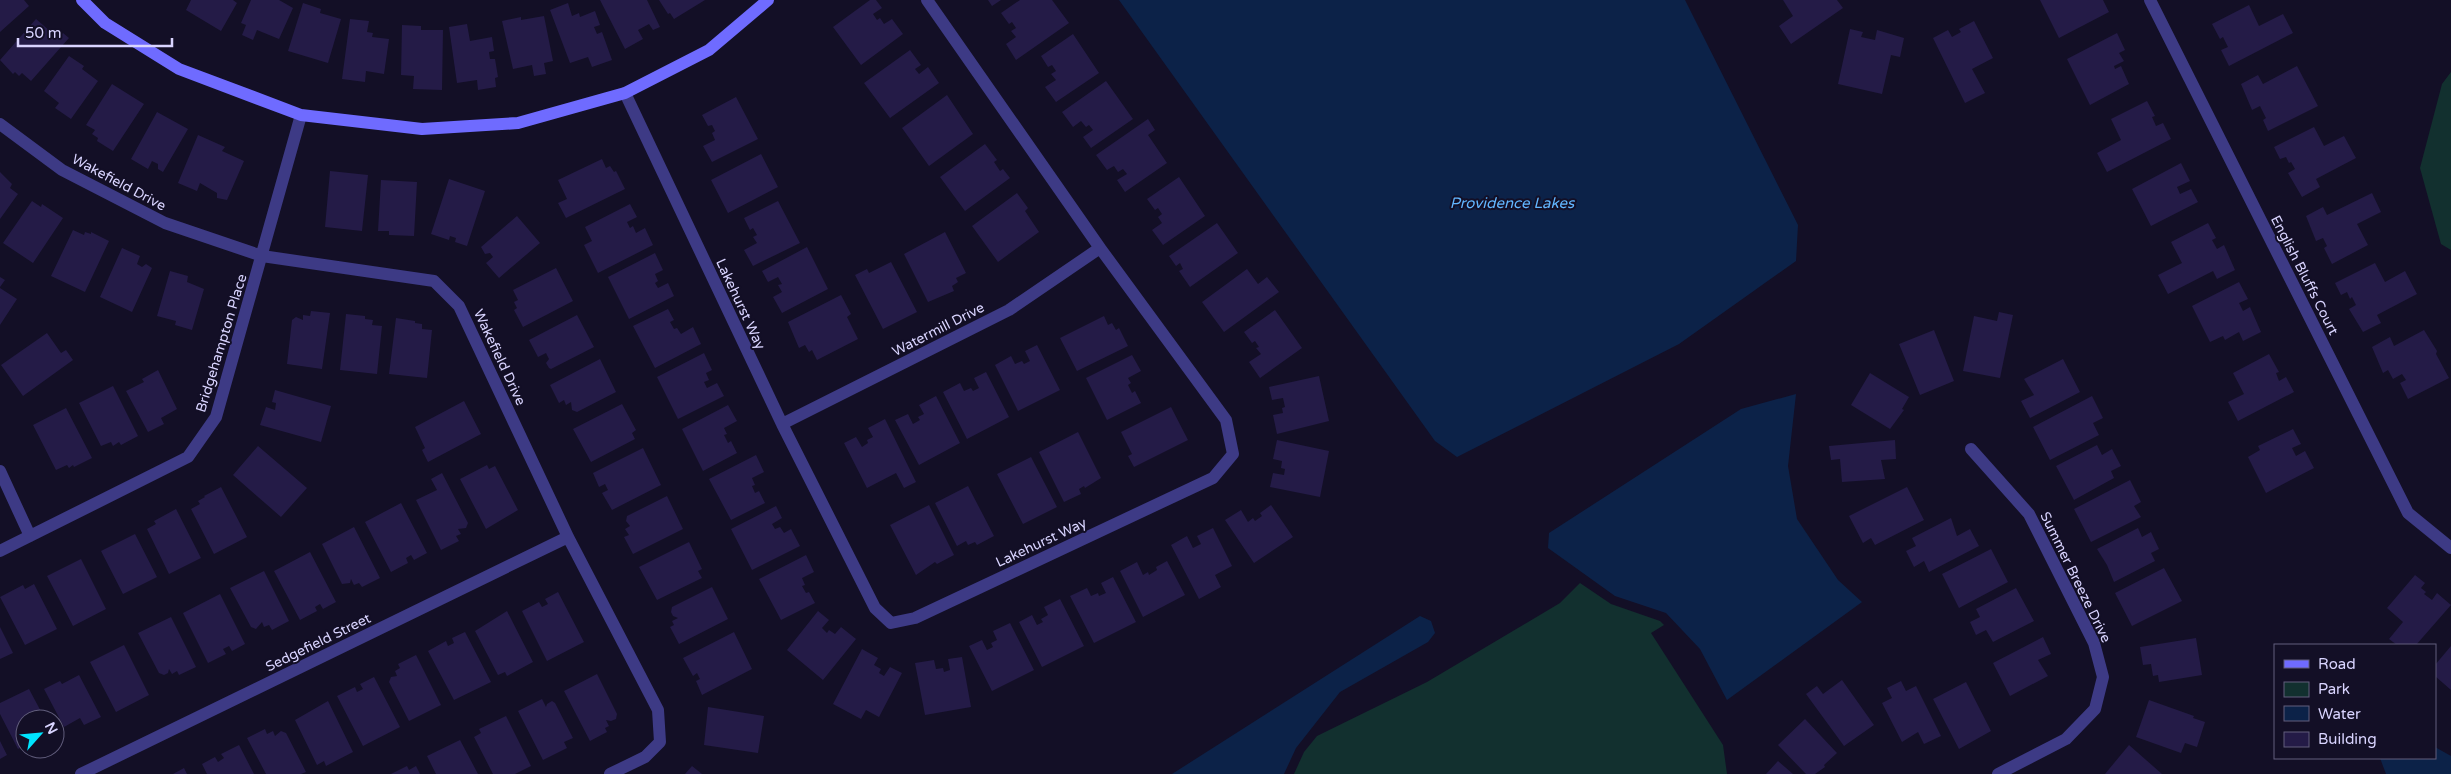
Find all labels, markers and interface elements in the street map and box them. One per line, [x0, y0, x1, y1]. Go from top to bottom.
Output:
scale bar [18, 15, 171, 47]
text: 50 m [25, 24, 62, 42]
street label: Wakefield Drive [69, 150, 169, 214]
water label: Providence Lakes [1450, 194, 1576, 212]
street label: English Bluffs Court [2267, 213, 2342, 339]
street label: Lakehurst Way [712, 256, 769, 353]
street label: Bridgehampton Place [192, 272, 251, 414]
street label: Watermill Drive [889, 299, 987, 360]
street label: Wakefield Drive [470, 306, 529, 408]
street label: Summer Breeze Drive [2037, 509, 2115, 645]
street label: Lakehurst Way [993, 514, 1090, 571]
street label: Sedgefield Street [263, 609, 374, 675]
legend [2274, 644, 2436, 759]
text: Road [2318, 655, 2356, 673]
text: Park [2318, 680, 2350, 698]
text: Water [2318, 705, 2361, 723]
north arrow [15, 709, 65, 759]
text: N [41, 719, 61, 737]
text: Building [2318, 730, 2377, 748]

